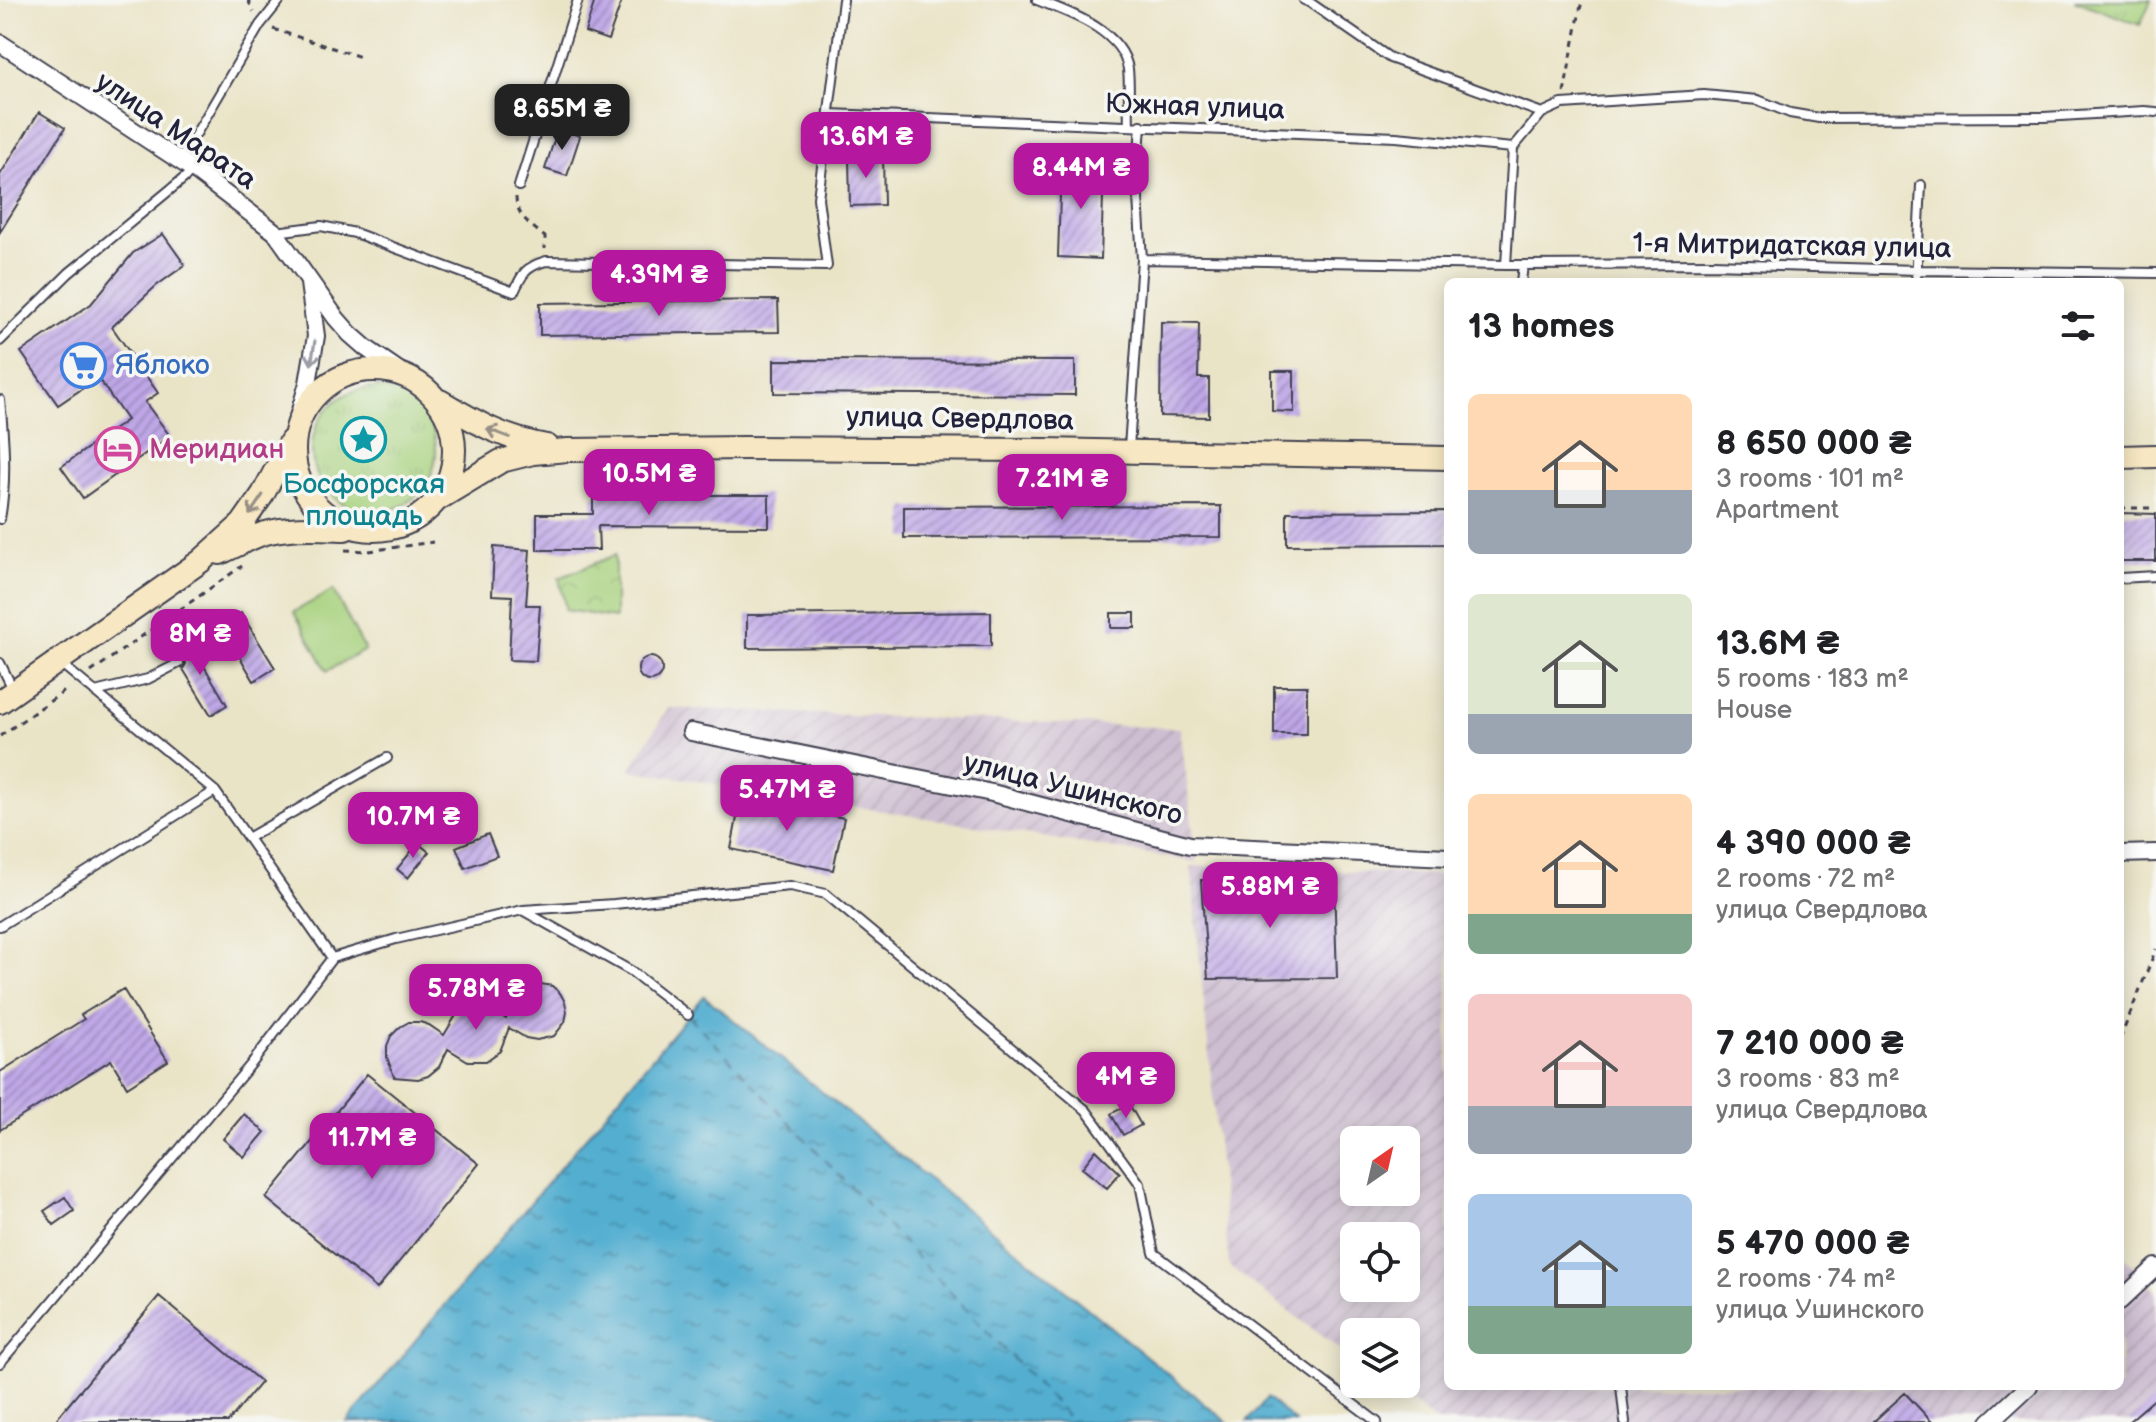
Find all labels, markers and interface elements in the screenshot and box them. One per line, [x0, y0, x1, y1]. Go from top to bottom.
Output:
street label: улица Марата [90, 65, 263, 197]
pin: 8.65M ₴ [488, 84, 636, 152]
street label: Южная улица [1105, 87, 1286, 127]
text: 8.65M ₴ [513, 94, 611, 125]
pin: 13.6M ₴ [792, 112, 940, 180]
text: 13.6M ₴ [819, 122, 913, 153]
pin: 8.44M ₴ [1007, 143, 1155, 211]
text: 8.44M ₴ [1032, 153, 1130, 184]
street label: 1-я Митридатская улица [1632, 227, 1952, 265]
pin: 4.39M ₴ [585, 250, 733, 318]
text: 4.39M ₴ [610, 260, 708, 291]
icon: filters [2056, 304, 2100, 348]
text: 13 homes [1468, 306, 1615, 347]
one-way arrow [304, 340, 319, 365]
supermarket icon: Яблоко [60, 341, 108, 389]
place label: Яблоко [115, 349, 210, 382]
street label: улица Свердлова [846, 401, 1075, 437]
place icon: Босфорская площадь [340, 416, 388, 464]
text: 8 650 000 ₴ [1716, 423, 1912, 464]
hotel icon: Меридиан [94, 425, 142, 473]
one-way arrow [486, 425, 511, 439]
icon: home [1532, 426, 1628, 522]
place label: Меридиан [149, 433, 284, 466]
pin: 10.5M ₴ [575, 449, 723, 517]
pin: 7.21M ₴ [988, 454, 1136, 522]
text: 10.5M ₴ [602, 459, 696, 490]
text: 7.21M ₴ [1016, 464, 1108, 495]
text: 3 rooms · 101 m² [1716, 464, 1904, 495]
place label: Босфорская площадь [283, 468, 445, 533]
one-way arrow [248, 493, 264, 515]
text: Apartment [1716, 495, 1839, 526]
pin: 8M ₴ [153, 609, 247, 677]
text: 8M ₴ [169, 619, 231, 650]
text: 13.6M ₴ [1716, 623, 1839, 664]
icon: home [1532, 626, 1628, 722]
text: 5 rooms · 183 m² [1716, 664, 1909, 695]
text: House [1716, 695, 1792, 726]
street label: улица Ушинского [960, 746, 1186, 832]
pin: 5.47M ₴ [713, 765, 861, 833]
text: 5.47M ₴ [738, 775, 836, 806]
pin: 10.7M ₴ [339, 792, 487, 860]
text: 10.7M ₴ [366, 802, 460, 833]
text: 4 390 000 ₴ [1716, 823, 1911, 864]
icon: home [1532, 826, 1628, 922]
pin: 5.88M ₴ [1196, 862, 1344, 930]
text: 2 rooms · 72 m² [1716, 864, 1895, 895]
text: 5.88M ₴ [1221, 872, 1319, 903]
text: улица Свердлова [1716, 895, 1928, 926]
pin: 5.78M ₴ [402, 964, 550, 1032]
text: 5.78M ₴ [427, 974, 525, 1005]
text: 7 210 000 ₴ [1716, 1023, 1904, 1064]
icon: home [1532, 1026, 1628, 1122]
pin: 4M ₴ [1079, 1052, 1173, 1120]
text: 4M ₴ [1095, 1062, 1157, 1093]
text: 3 rooms · 83 m² [1716, 1064, 1900, 1095]
text: улица Свердлова [1716, 1095, 1928, 1126]
pin: 11.7M ₴ [298, 1113, 446, 1181]
text: 11.7M ₴ [328, 1123, 416, 1154]
north arrow [1340, 1126, 1420, 1206]
map controls [1340, 1126, 1420, 1398]
button: locate [1340, 1222, 1420, 1302]
text: 5 470 000 ₴ [1716, 1223, 1909, 1264]
icon: home [1532, 1226, 1628, 1322]
text: 2 rooms · 74 m² [1716, 1264, 1896, 1295]
text: улица Ушинского [1716, 1295, 1924, 1326]
button: layers [1340, 1318, 1420, 1398]

